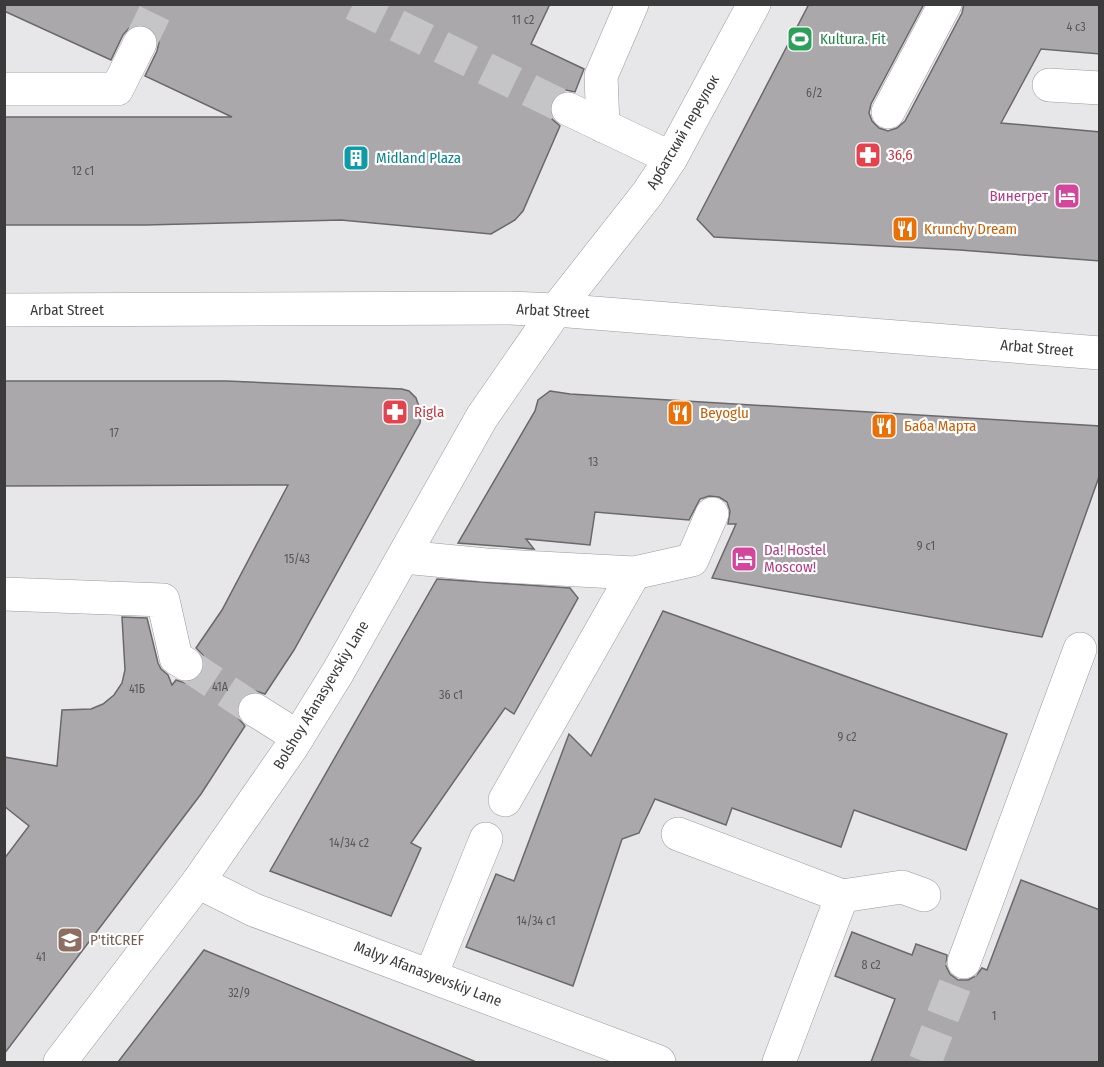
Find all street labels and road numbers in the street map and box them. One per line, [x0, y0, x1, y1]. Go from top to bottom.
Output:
street label: Арбатский переулок [643, 72, 723, 192]
street label: Arbat Street [516, 300, 590, 322]
street label: Arbat Street [30, 301, 104, 319]
street label: Arbat Street [1000, 336, 1075, 360]
street label: Bolshoy Afanasyevskiy Lane [269, 617, 373, 773]
street label: Malyy Afanasyevskiy Lane [352, 938, 504, 1010]

